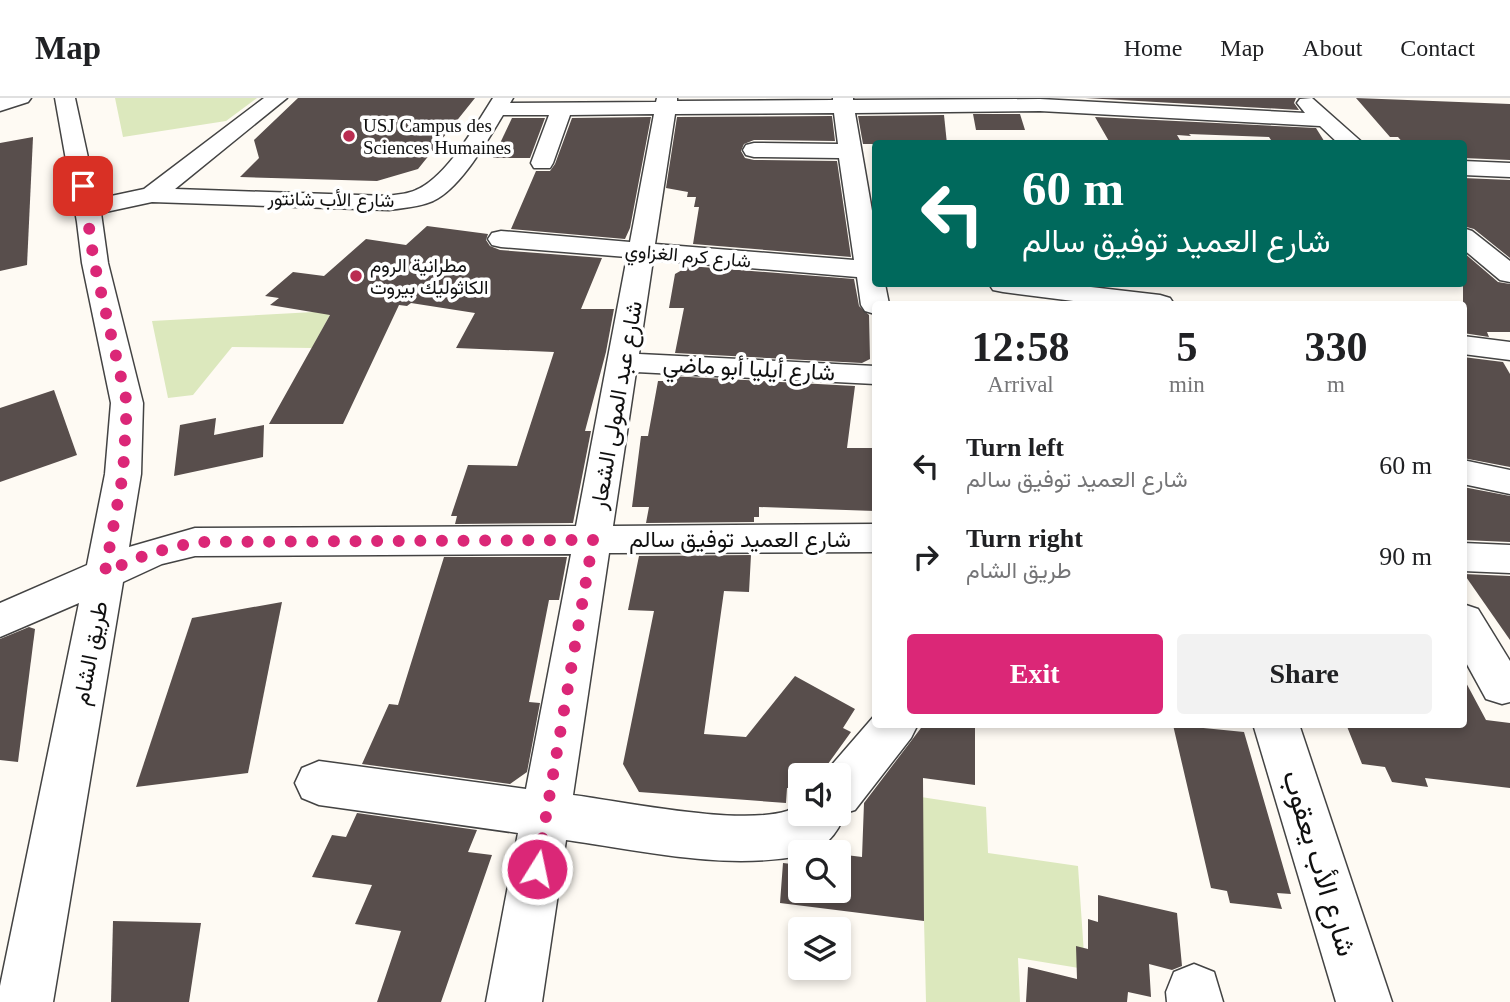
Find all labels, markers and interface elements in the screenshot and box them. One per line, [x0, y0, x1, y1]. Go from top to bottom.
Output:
text: Map [35, 30, 101, 66]
text: Home [1124, 35, 1182, 61]
text: Map [1220, 35, 1264, 61]
text: About [1302, 35, 1362, 61]
text: Contact [1400, 35, 1475, 61]
place label: USJ Campus des Sciences Humaines [363, 115, 511, 158]
marker: USJ Campus des Sciences Humaines [341, 128, 357, 144]
pin [53, 156, 113, 216]
text: 60 m [1022, 161, 1124, 216]
icon: arrive [64, 167, 102, 205]
icon: left [907, 168, 998, 259]
street label: شارع الأب شانتور [266, 188, 395, 213]
text: شارع العميد توفيق سالم [1022, 223, 1330, 259]
street label: شارع كرم الغزاوي [624, 240, 752, 276]
place label: مطرانية الروم الكاثوليك بيروت [370, 255, 489, 299]
marker: مطرانية الروم الكاثوليك بيروت [348, 268, 364, 284]
street label: شارع عبد المولى الشعار [586, 299, 650, 513]
text: 12:58 [972, 324, 1070, 370]
text: 5 [1176, 324, 1197, 370]
text: 330 [1304, 324, 1367, 370]
street label: شارع أيليا أبو ماضي [662, 352, 836, 391]
text: Arrival [987, 372, 1054, 397]
text: min [1169, 372, 1205, 397]
text: m [1327, 372, 1345, 397]
text: Turn left [966, 433, 1064, 462]
icon: left [907, 447, 945, 485]
text: 60 m [1379, 451, 1432, 480]
text: شارع العميد توفيق سالم [966, 467, 1188, 492]
text: Turn right [966, 524, 1083, 553]
street label: شارع العميد توفيق سالم [629, 527, 851, 555]
icon: right [907, 538, 945, 576]
text: 90 m [1379, 542, 1432, 571]
text: طريق الشام [966, 558, 1072, 583]
street label: طريق الشام [68, 599, 115, 708]
button: Exit [907, 634, 1163, 714]
button: Share [1177, 634, 1432, 714]
map controls [788, 763, 851, 980]
button: sound [788, 763, 851, 826]
street label: شارع الأب يعقوب [1274, 766, 1363, 961]
position arrow [500, 832, 574, 906]
button: search [788, 840, 851, 903]
button: layers [788, 917, 851, 980]

